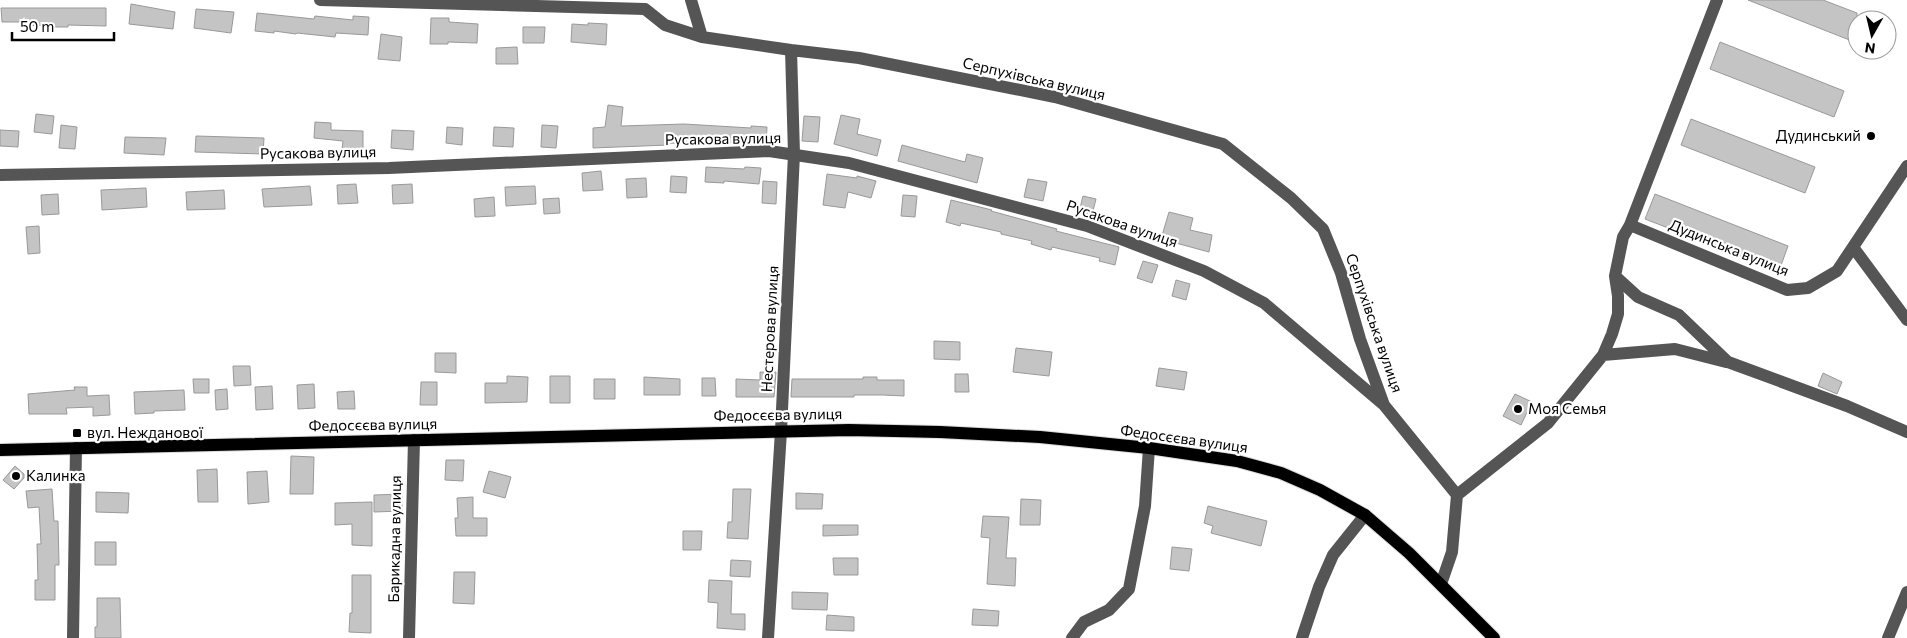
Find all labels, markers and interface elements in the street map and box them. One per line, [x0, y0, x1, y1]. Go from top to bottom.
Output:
scale bar [12, 10, 115, 42]
north arrow [1847, 10, 1897, 60]
text: 50 m [20, 17, 54, 35]
text: N [1864, 39, 1877, 58]
street label: Серпухівська вулиця [961, 53, 1107, 103]
place label: Дудинський [1776, 126, 1861, 144]
street label: Русакова вулиця [665, 128, 781, 148]
marker: Дудинський [1865, 130, 1877, 142]
street label: Русакова вулиця [260, 142, 376, 162]
street label: Русакова вулиця [1064, 196, 1180, 251]
street label: Дудинська вулиця [1667, 215, 1792, 279]
street label: Серпухівська вулиця [1343, 251, 1407, 395]
street label: Нестерова вулиця [757, 265, 781, 393]
place label: Моя Семья [1528, 399, 1607, 417]
marker: Моя Семья [1512, 403, 1524, 415]
street label: Федосєєва вулиця [714, 404, 842, 424]
street label: Федосєєва вулиця [309, 414, 437, 434]
street label: Федосєєва вулиця [1119, 420, 1249, 456]
place label: вул. Нежданової [87, 423, 204, 441]
marker: вул. Нежданової [71, 427, 83, 439]
place label: Калинка [26, 466, 85, 484]
marker: Калинка [10, 470, 22, 482]
street label: Барикадна вулиця [384, 475, 404, 603]

